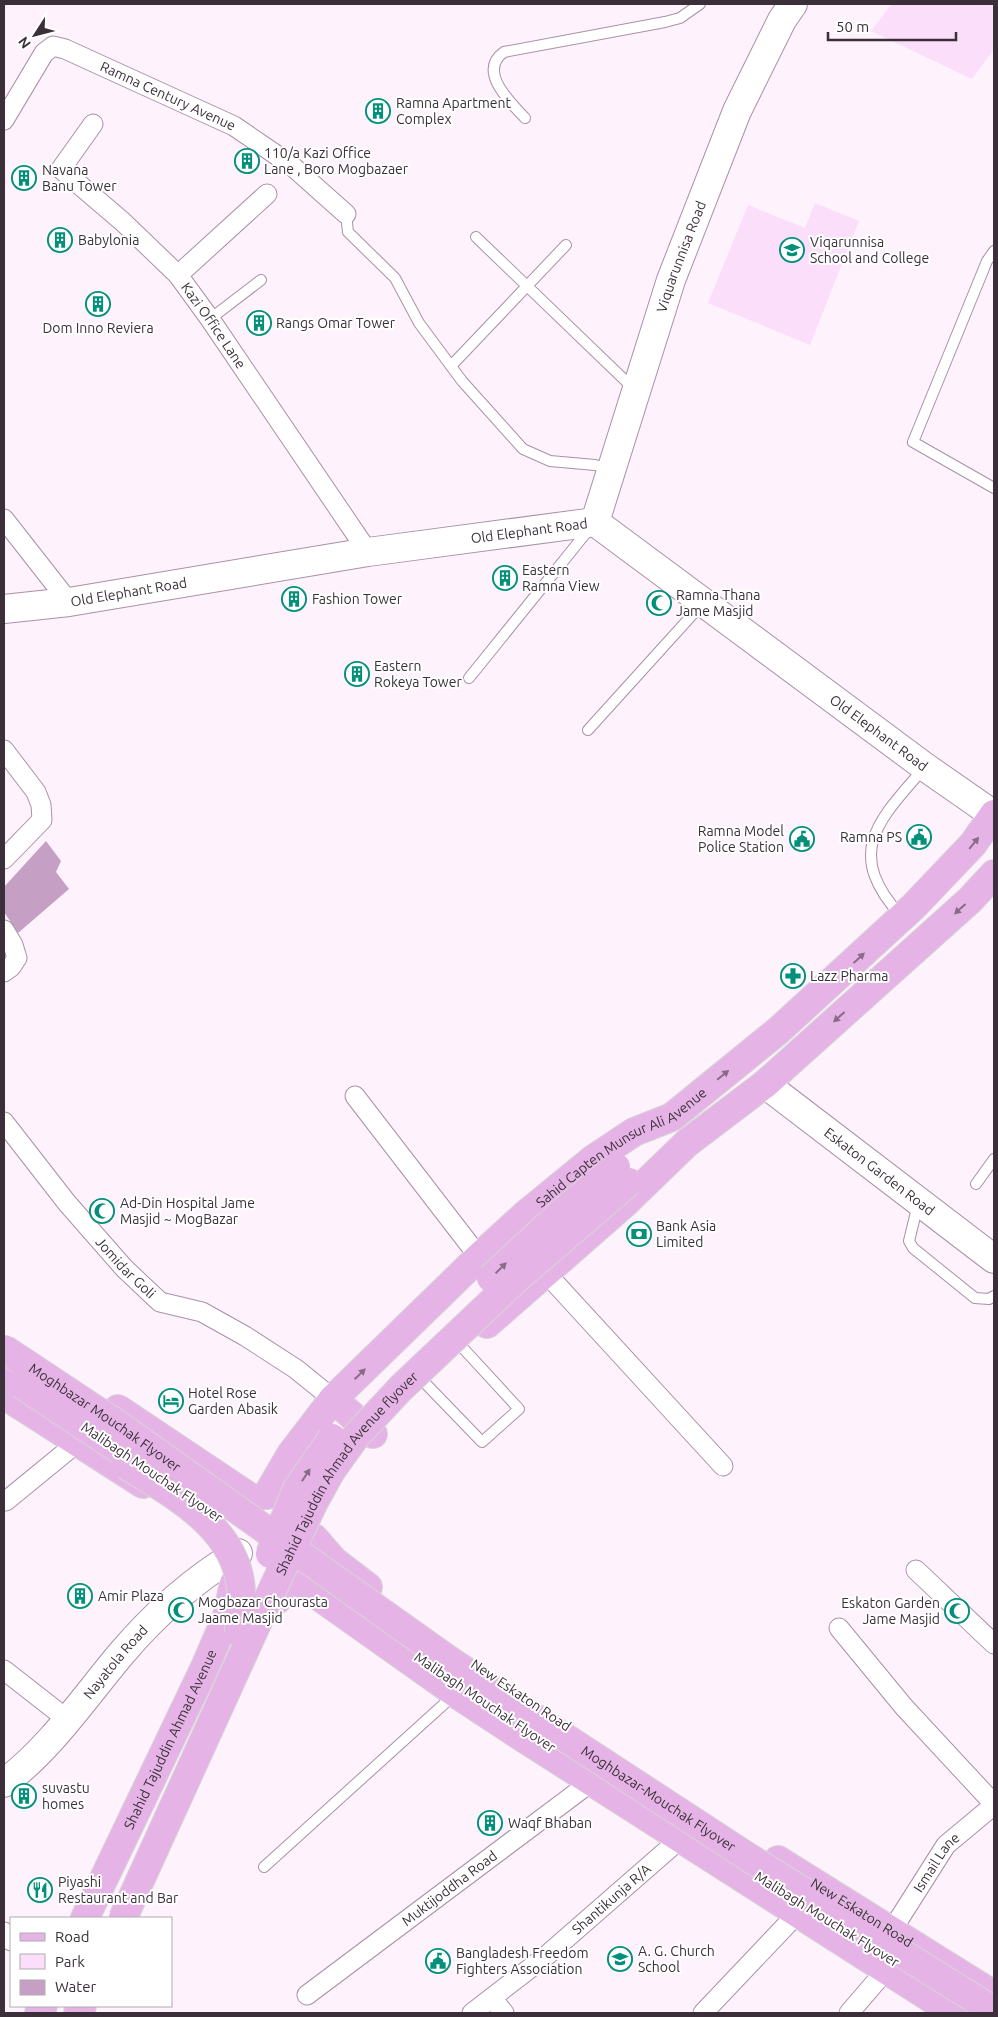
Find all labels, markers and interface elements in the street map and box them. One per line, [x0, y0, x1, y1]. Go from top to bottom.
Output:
north arrow [10, 10, 60, 60]
scale bar [828, 10, 956, 42]
text: 50 m [836, 18, 869, 35]
text: N [15, 34, 34, 52]
street label: Ramna Century Avenue [98, 58, 238, 134]
place label: Ramna Apartment Complex [396, 95, 511, 127]
building icon: Ramna Apartment Complex [365, 98, 391, 124]
place label: 110/a Kazi Office Lane , Boro Mogbazaer [264, 145, 409, 177]
building icon: 110/a Kazi Office Lane , Boro Mogbazaer [234, 148, 260, 174]
place label: Navana Banu Tower [42, 162, 117, 194]
building icon: Navana Banu Tower [11, 165, 37, 191]
street label: Viquarunnisa Road [653, 199, 709, 314]
building icon: Babylonia [47, 227, 73, 253]
place label: Babylonia [78, 232, 139, 248]
place label: Viqarunnisa School and College [810, 234, 929, 266]
school or university icon: Viqarunnisa School and College [779, 237, 805, 263]
street label: Kazi Office Lane [178, 279, 249, 372]
building icon: Dom Inno Reviera [85, 291, 111, 317]
building icon: Rangs Omar Tower [246, 310, 272, 336]
place label: Rangs Omar Tower [276, 315, 396, 331]
place label: Dom Inno Reviera [42, 320, 154, 336]
street label: Old Elephant Road [470, 515, 588, 546]
place label: Eastern Ramna View [522, 562, 600, 594]
building icon: Eastern Ramna View [492, 565, 518, 591]
street label: Old Elephant Road [69, 574, 188, 610]
building icon: Fashion Tower [281, 586, 307, 612]
place label: Ramna Thana Jame Masjid [676, 587, 761, 619]
mosque icon: Ramna Thana Jame Masjid [646, 590, 672, 616]
place label: Fashion Tower [312, 591, 403, 607]
place label: Eastern Rokeya Tower [374, 658, 462, 690]
building icon: Eastern Rokeya Tower [344, 661, 370, 687]
street label: Old Elephant Road [827, 691, 931, 774]
place label: Ramna Model Police Station [698, 823, 784, 855]
public building icon: Ramna PS [906, 824, 932, 850]
public building icon: Ramna Model Police Station [789, 826, 815, 852]
place label: Ramna PS [840, 829, 902, 845]
one-way arrow [968, 837, 979, 850]
one-way arrow [953, 903, 966, 914]
one-way arrow [853, 952, 865, 964]
pharmacy icon: Lazz Pharma [780, 963, 806, 989]
place label: Lazz Pharma [810, 968, 889, 984]
one-way arrow [833, 1011, 845, 1023]
one-way arrow [716, 1070, 729, 1081]
street label: Sahid Capten Munsur Ali Avenue [533, 1084, 710, 1211]
street label: Eskaton Garden Road [821, 1124, 938, 1219]
place label: Ad-Din Hospital Jame Masjid ~ MogBazar [120, 1195, 255, 1227]
mosque icon: Ad-Din Hospital Jame Masjid ~ MogBazar [89, 1198, 115, 1224]
place label: Bank Asia Limited [656, 1218, 716, 1250]
bank icon: Bank Asia Limited [626, 1221, 652, 1247]
street label: Jomidar Goli [93, 1234, 159, 1302]
one-way arrow [495, 1262, 507, 1274]
street label: Moghbazar Mouchak Flyover [26, 1360, 184, 1475]
street label: Shahid Tajuddin Ahmad Avenue flyover [272, 1368, 422, 1578]
one-way arrow [353, 1368, 365, 1380]
place label: Hotel Rose Garden Abasik [188, 1385, 278, 1417]
hotel icon: Hotel Rose Garden Abasik [158, 1388, 184, 1414]
street label: Malibagh Mouchak Flyover [78, 1419, 226, 1526]
one-way arrow [302, 1468, 311, 1481]
building icon: Amir Plaza [67, 1583, 93, 1609]
place label: Amir Plaza [98, 1588, 164, 1604]
place label: Mogbazar Chourasta Jaame Masjid [198, 1594, 328, 1626]
place label: Eskaton Garden Jame Masjid [841, 1595, 940, 1627]
mosque icon: Mogbazar Chourasta Jaame Masjid [168, 1597, 194, 1623]
mosque icon: Eskaton Garden Jame Masjid [944, 1598, 970, 1624]
street label: Nayatola Road [80, 1622, 151, 1702]
street label: Shahid Tajuddin Ahmad Avenue [121, 1647, 220, 1832]
street label: Malibagh Mouchak Flyover [411, 1649, 559, 1756]
street label: New Eskaton Road [468, 1656, 574, 1734]
street label: Moghbazar-Mouchak Flyover [578, 1742, 739, 1855]
place label: suvastu homes [42, 1780, 90, 1812]
building icon: suvastu homes [11, 1783, 37, 1809]
building icon: Waqf Bhaban [477, 1810, 503, 1836]
place label: Waqf Bhaban [508, 1815, 592, 1831]
street label: Ismail Lane [910, 1829, 963, 1895]
street label: Muktijoddha Road [399, 1847, 500, 1929]
street label: Shantikunja R/A [569, 1860, 654, 1938]
street label: Malibagh Mouchak Flyover [752, 1868, 903, 1970]
place label: Piyashi Restaurant and Bar [58, 1874, 179, 1906]
street label: New Eskaton Road [808, 1875, 916, 1950]
restaurant icon: Piyashi Restaurant and Bar [27, 1877, 53, 1903]
legend [10, 1917, 172, 2007]
text: Road [55, 1928, 90, 1945]
place label: A. G. Church School [638, 1943, 715, 1975]
place label: Bangladesh Freedom Fighters Association [456, 1945, 589, 1977]
school or university icon: A. G. Church School [607, 1946, 633, 1972]
public building icon: Bangladesh Freedom Fighters Association [425, 1948, 451, 1974]
text: Park [55, 1953, 85, 1970]
text: Water [55, 1978, 96, 1995]

